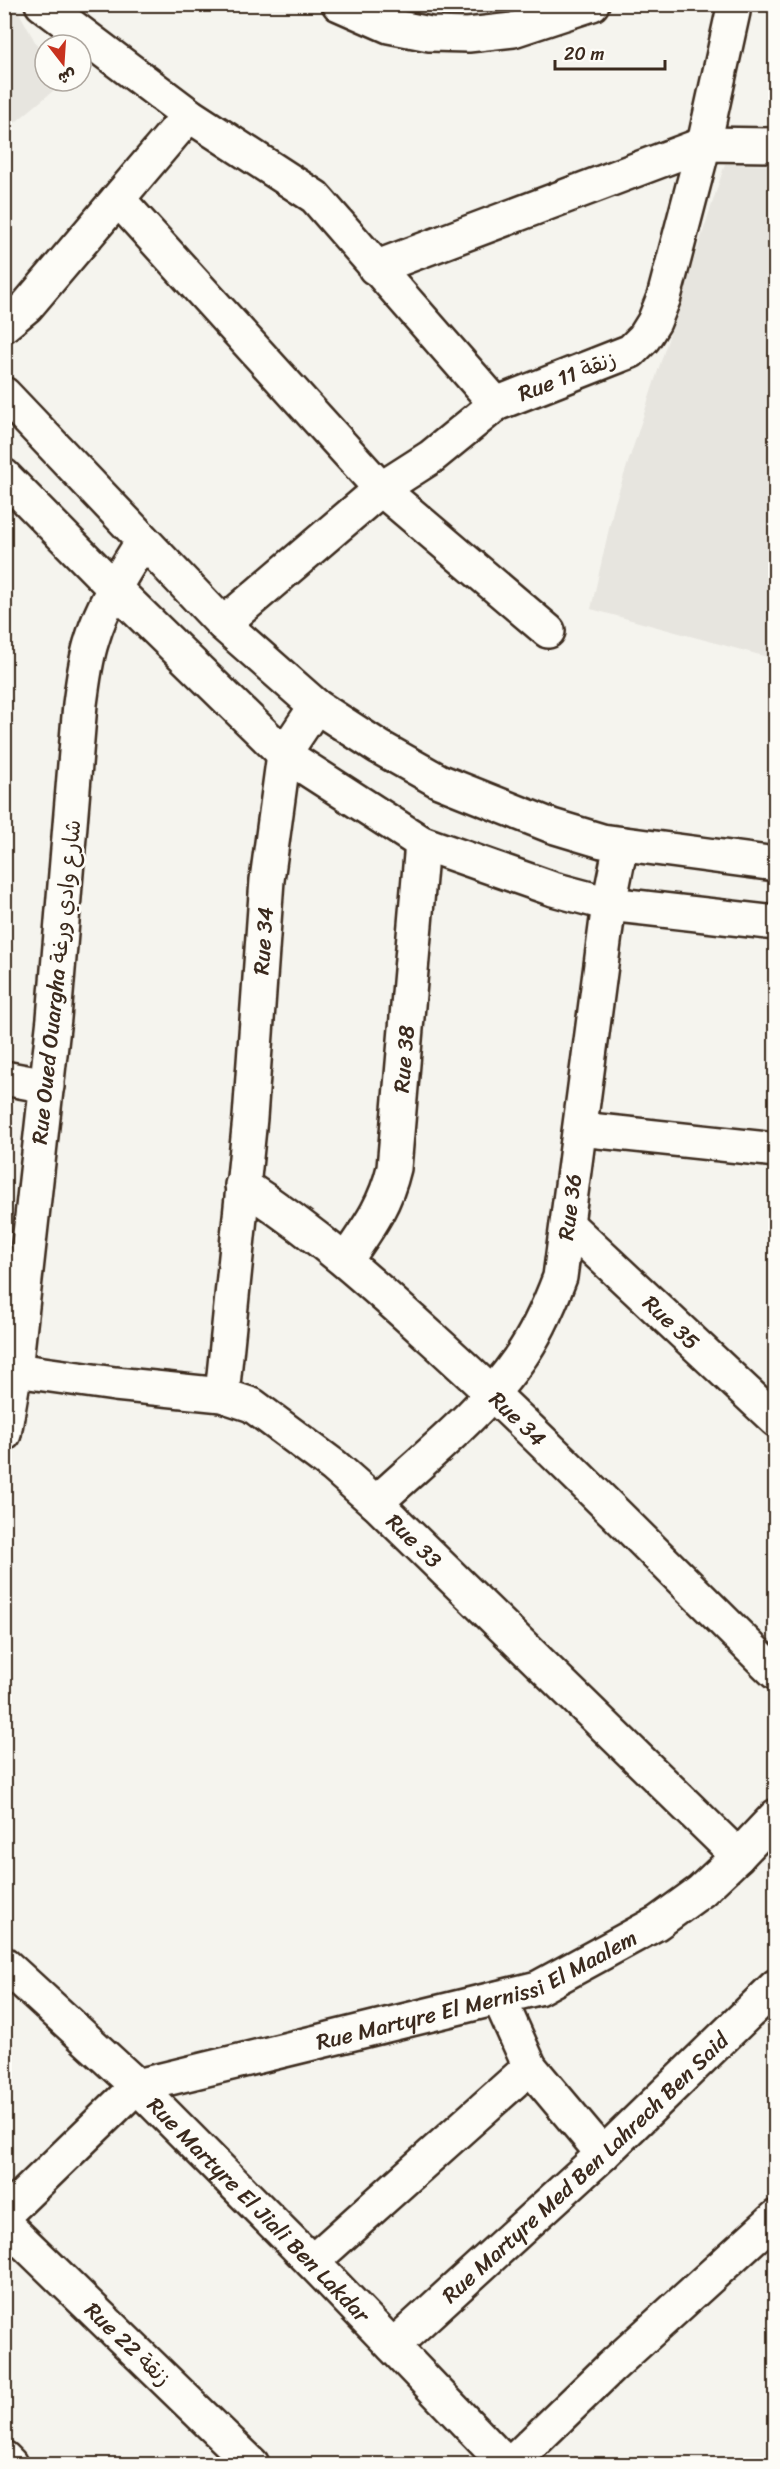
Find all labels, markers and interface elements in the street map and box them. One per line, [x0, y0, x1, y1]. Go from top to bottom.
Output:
north arrow [33, 33, 93, 93]
scale bar [555, 33, 664, 71]
text: 20 m [564, 38, 604, 70]
text: ش [55, 60, 80, 93]
street label: Rue 11 زنقة [512, 339, 622, 413]
street label: Rue Oued Ouargha شارع وادي ورغة [20, 818, 92, 1146]
street label: Rue 34 [241, 905, 285, 976]
street label: Rue 38 [381, 1024, 426, 1094]
street label: Rue 36 [546, 1171, 593, 1243]
street label: Rue 35 [634, 1285, 710, 1360]
street label: Rue 34 [480, 1381, 556, 1456]
street label: Rue 33 [377, 1503, 452, 1578]
street label: Rue Martyre El Mernissi El Maalem [312, 1918, 644, 2061]
street label: Rue Martyre Med Ben Lahrech Ben Said [432, 2021, 739, 2313]
street label: Rue Martyre El Jiali Ben Lakdar [138, 2087, 381, 2333]
street label: Rue 22 زنقة [75, 2292, 181, 2396]

